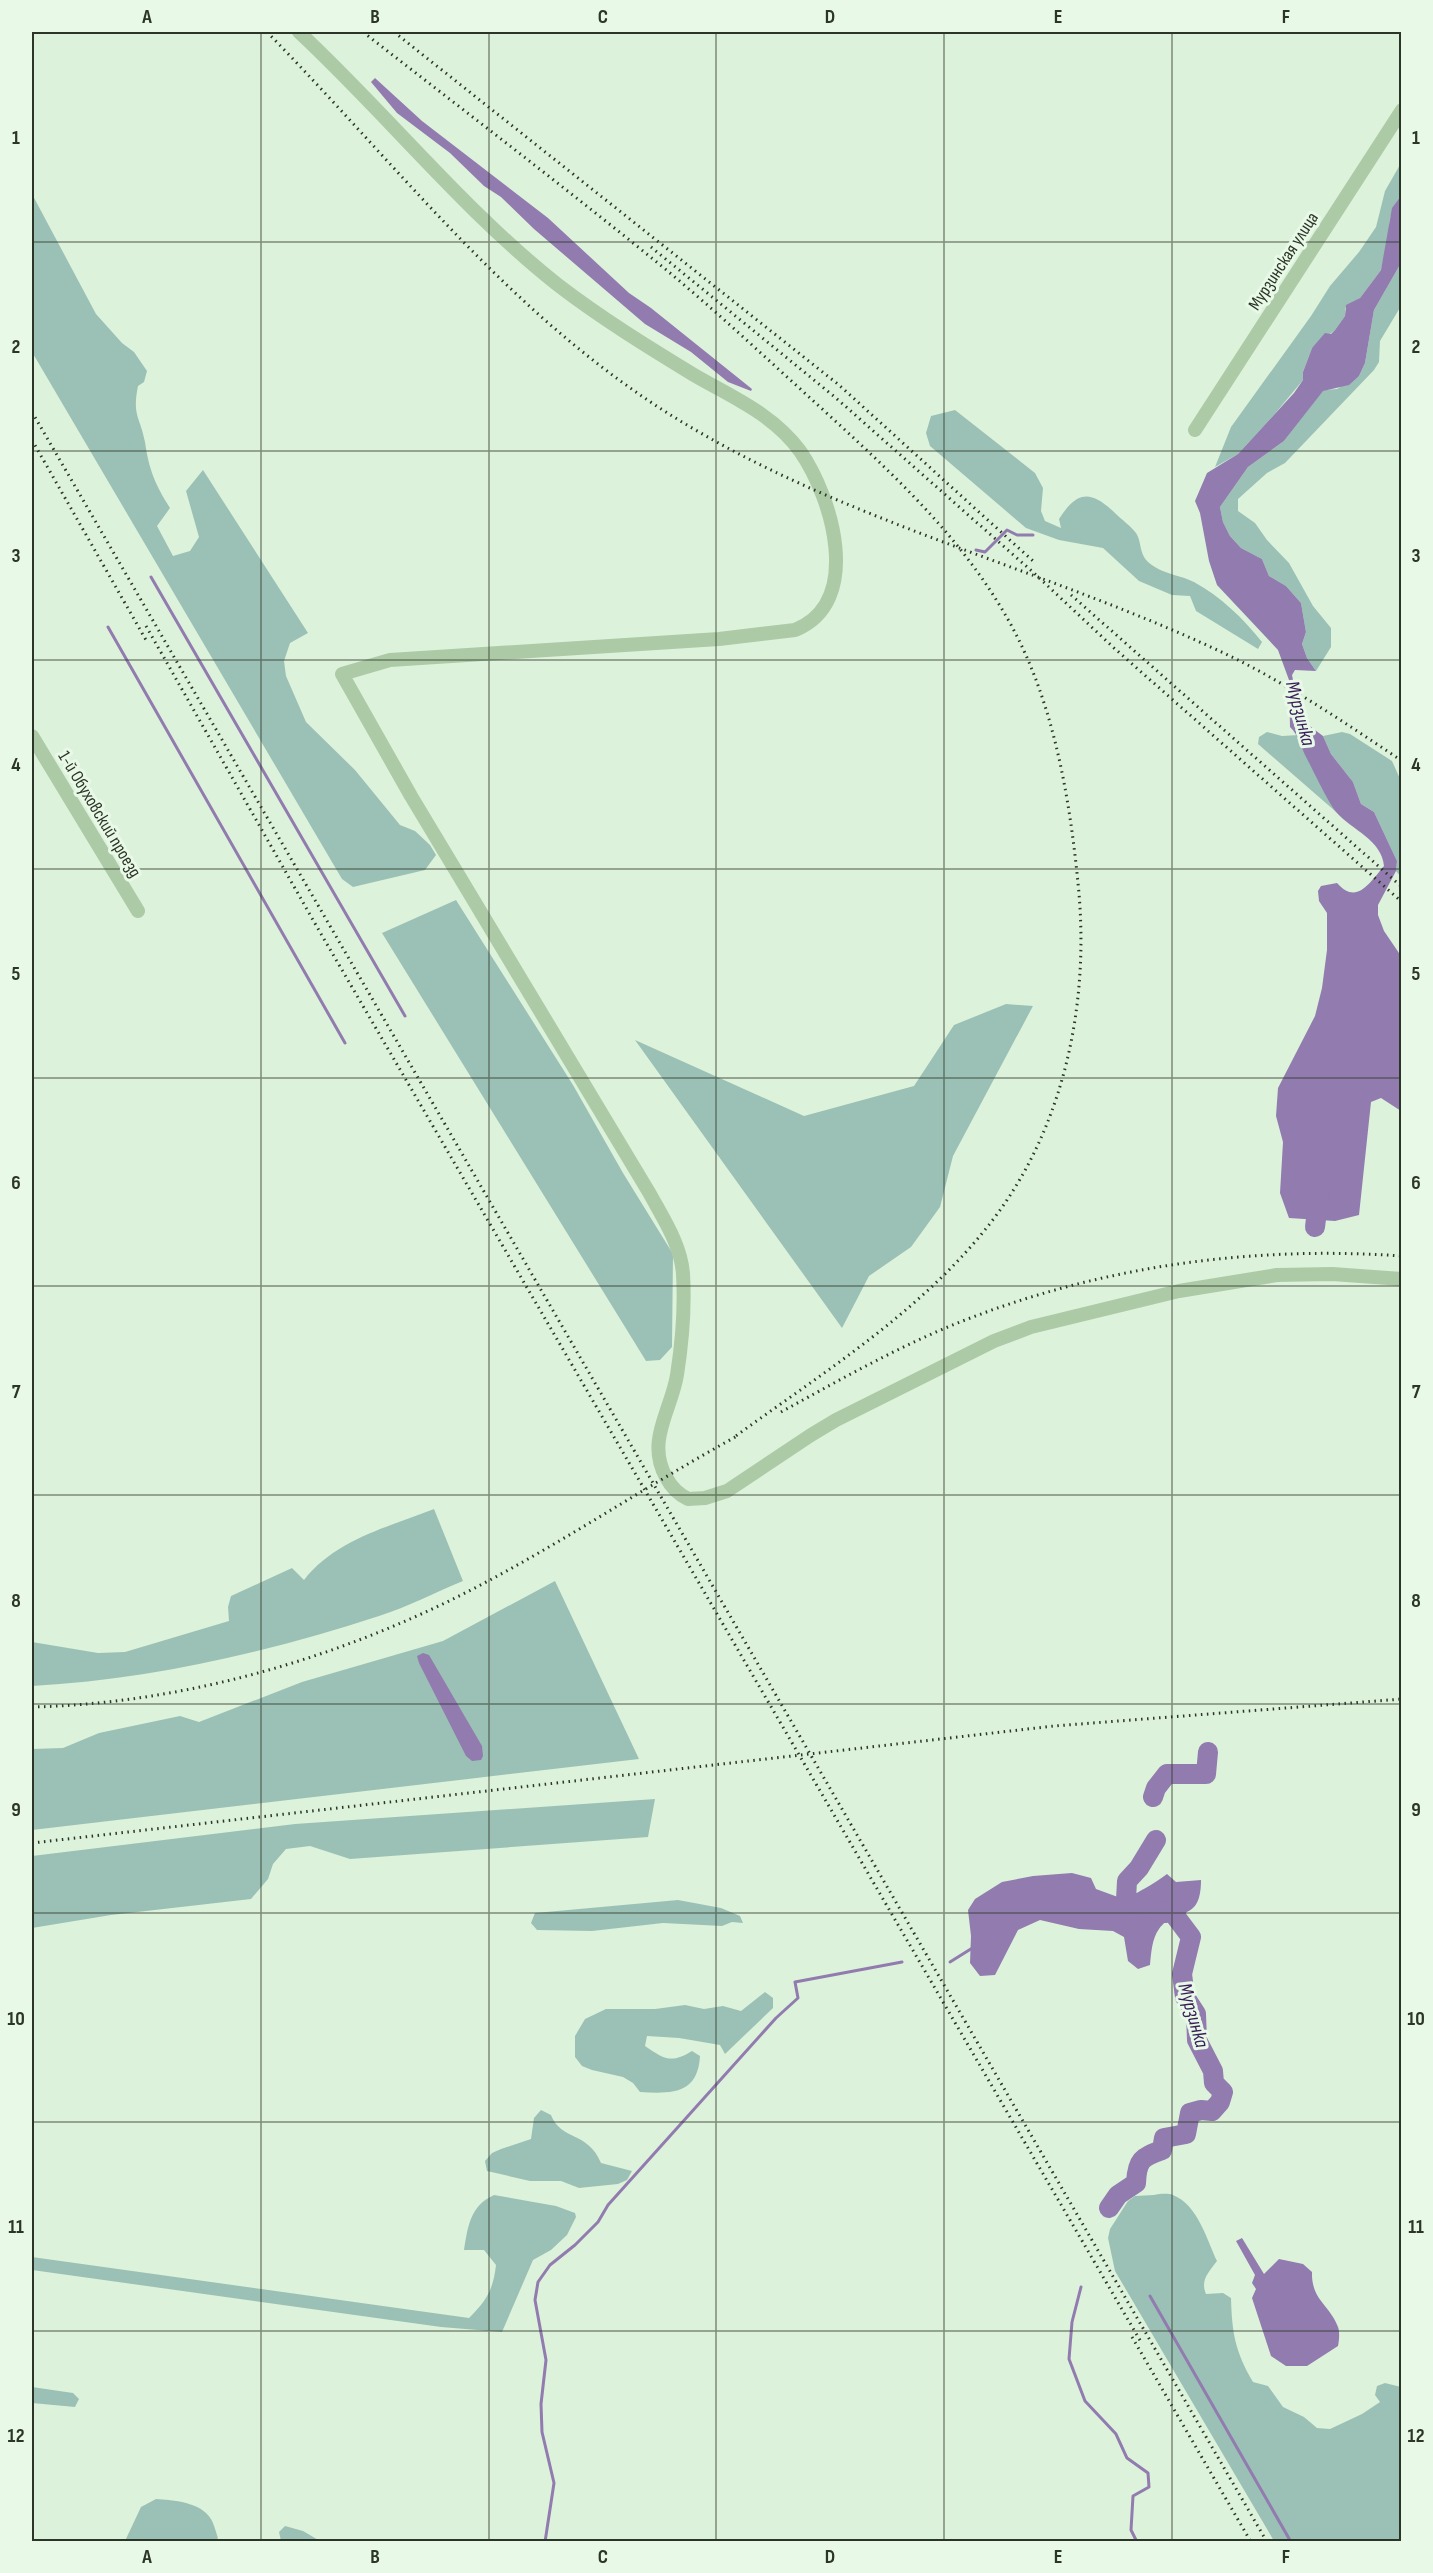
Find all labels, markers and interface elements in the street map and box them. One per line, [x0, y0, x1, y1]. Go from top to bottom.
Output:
text: A [141, 5, 152, 29]
text: B [370, 5, 380, 29]
text: C [598, 5, 608, 29]
text: D [825, 5, 835, 29]
text: E [1054, 5, 1062, 29]
text: F [1282, 5, 1290, 29]
text: 1 [12, 126, 20, 150]
text: 1 [1412, 126, 1420, 150]
street label: Мурзинская улица [1244, 208, 1323, 314]
text: 2 [12, 335, 20, 359]
text: 2 [1412, 335, 1420, 359]
text: 3 [12, 544, 21, 568]
text: 3 [1412, 544, 1421, 568]
water label: Мурзинка [1280, 678, 1320, 748]
street label: 1-й Обуховский проезд [54, 747, 146, 881]
text: 4 [11, 753, 21, 777]
text: 4 [1411, 753, 1421, 777]
text: 5 [12, 962, 21, 986]
text: 5 [1412, 962, 1421, 986]
text: 6 [11, 1171, 21, 1195]
text: 6 [1411, 1171, 1421, 1195]
text: 7 [12, 1380, 21, 1404]
text: 7 [1412, 1380, 1421, 1404]
text: 8 [11, 1589, 21, 1613]
text: 8 [1411, 1589, 1421, 1613]
text: 9 [11, 1798, 21, 1822]
text: 9 [1411, 1798, 1421, 1822]
water label: Мурзинка [1172, 1980, 1214, 2050]
text: 10 [7, 2007, 25, 2031]
text: 10 [1407, 2007, 1425, 2031]
text: 11 [8, 2215, 24, 2239]
text: 11 [1408, 2215, 1424, 2239]
text: 12 [8, 2424, 24, 2448]
text: 12 [1408, 2424, 1424, 2448]
text: A [141, 2545, 152, 2569]
text: B [370, 2545, 380, 2569]
text: C [598, 2545, 608, 2569]
text: D [825, 2545, 835, 2569]
text: E [1054, 2545, 1062, 2569]
text: F [1282, 2545, 1290, 2569]

